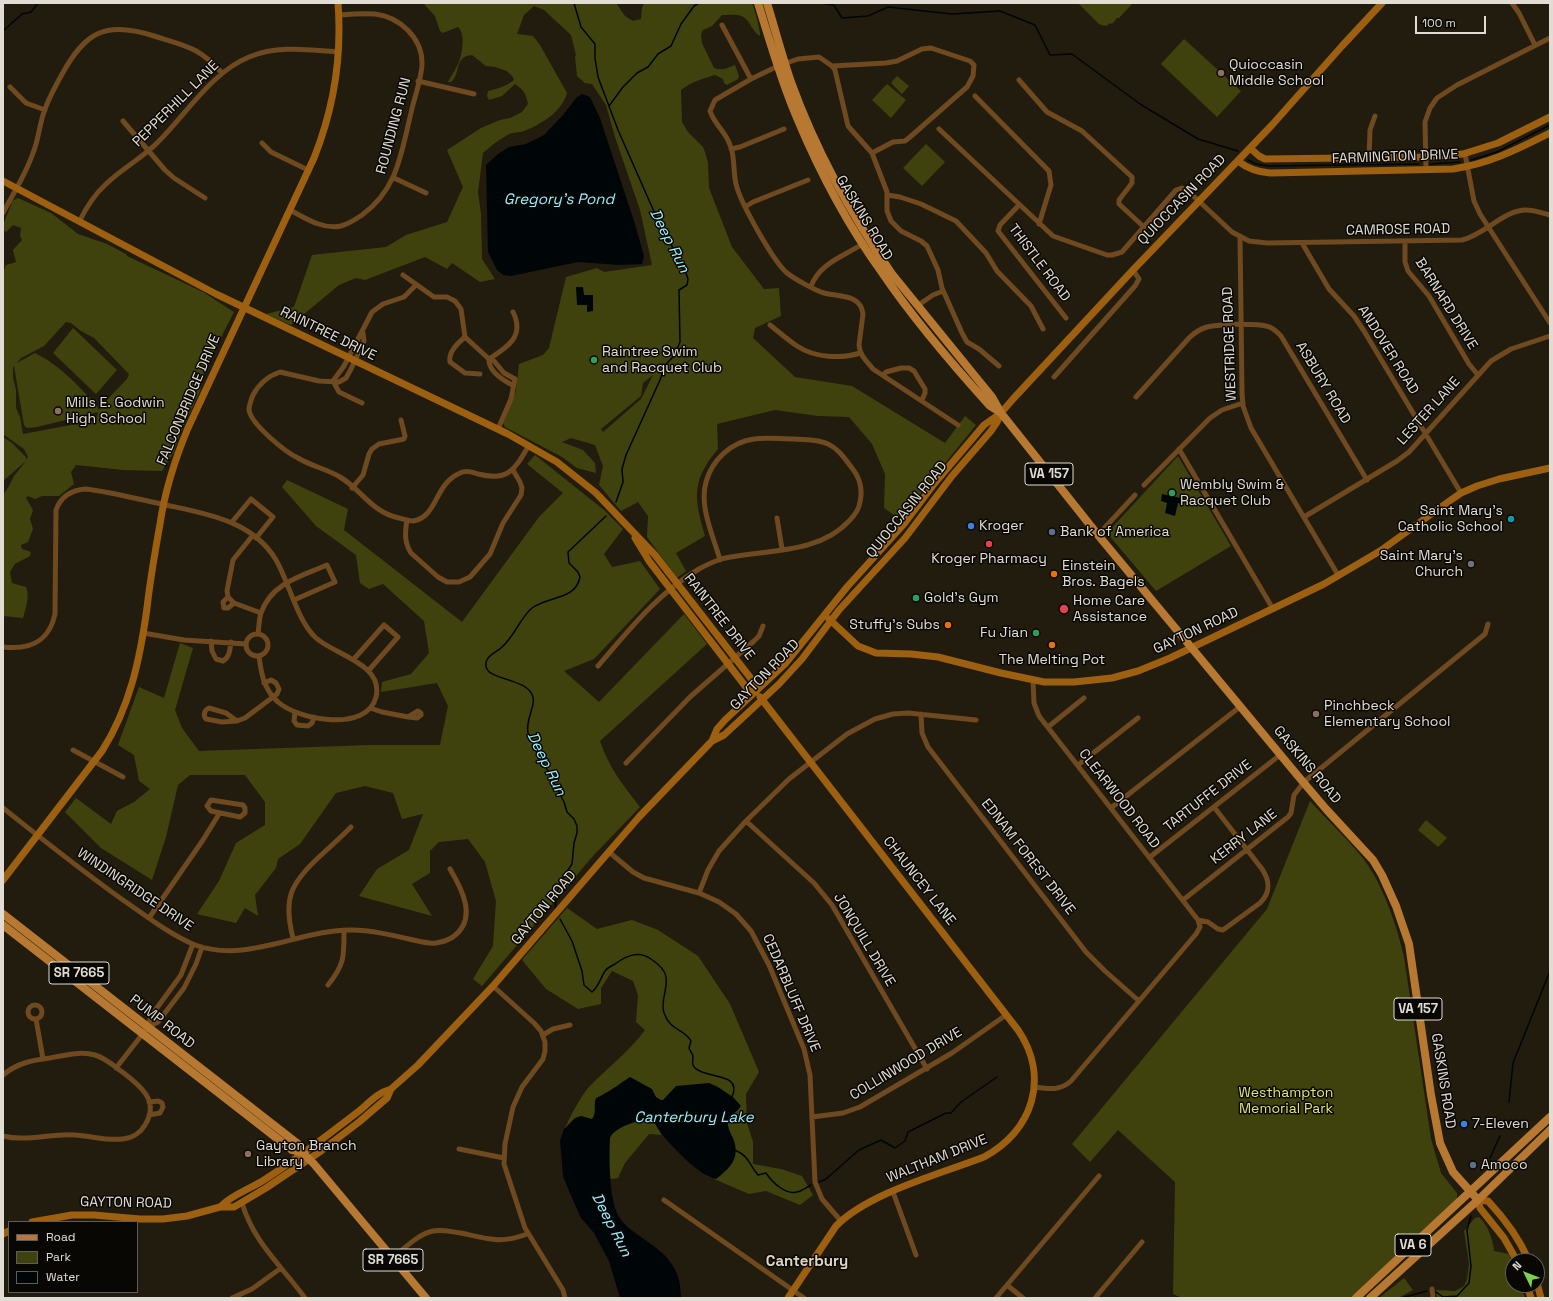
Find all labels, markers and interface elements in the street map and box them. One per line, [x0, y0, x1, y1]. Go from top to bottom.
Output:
scale bar [1417, 8, 1488, 34]
text: 100 m [1422, 15, 1456, 31]
street label: PEPPERHILL LANE [129, 57, 223, 151]
place label: Quioccasin Middle School [1229, 57, 1324, 90]
marker: Quioccasin Middle School [1216, 68, 1226, 78]
street label: ROUNDING RUN [373, 76, 415, 176]
street label: FARMINGTON DRIVE [1332, 146, 1458, 168]
street label: QUIOCCASIN ROAD [1135, 151, 1229, 249]
street label: GASKINS ROAD [832, 172, 896, 264]
water label: Gregory's Pond [504, 191, 614, 209]
water label: Deep Run [645, 206, 693, 276]
street label: THISTLE ROAD [1004, 221, 1074, 305]
street label: CAMROSE ROAD [1346, 221, 1450, 239]
street label: BARNARD DRIVE [1411, 255, 1481, 353]
street label: WESTRIDGE ROAD [1220, 286, 1240, 402]
street label: ANDOVER ROAD [1354, 302, 1422, 398]
street label: RAINTREE DRIVE [277, 303, 379, 365]
street label: FALCONBRIDGE DRIVE [154, 332, 224, 468]
street label: ASBURY ROAD [1292, 339, 1354, 427]
place label: Raintree Swim and Racquet Club [602, 344, 722, 376]
marker: Raintree Swim and Racquet Club [589, 355, 599, 365]
street label: LESTER LANE [1394, 373, 1464, 449]
place label: Mills E. Godwin High School [66, 395, 165, 428]
marker: Mills E. Godwin High School [53, 406, 63, 416]
street label: QUIOCCASIN ROAD [863, 458, 951, 562]
road number: VA 157 [1025, 463, 1073, 485]
place label: Wembly Swim & Racquet Club [1180, 477, 1284, 510]
marker: Wembly Swim & Racquet Club [1167, 488, 1177, 498]
place label: Saint Mary's Catholic School [1398, 503, 1503, 536]
marker: Saint Mary's Catholic School [1506, 514, 1516, 524]
place label: Kroger [979, 518, 1024, 534]
marker: Kroger [966, 521, 976, 531]
place label: Bank of America [1060, 524, 1169, 540]
marker: Bank of America [1047, 527, 1057, 537]
marker: Kroger Pharmacy [984, 539, 994, 549]
place label: Saint Mary's Church [1380, 548, 1463, 580]
place label: Kroger Pharmacy [931, 551, 1047, 567]
place label: Einstein Bros. Bagels [1062, 558, 1145, 590]
marker: Saint Mary's Church [1466, 559, 1476, 569]
marker: Einstein Bros. Bagels [1049, 569, 1059, 579]
street label: RAINTREE DRIVE [680, 571, 758, 663]
place label: Gold's Gym [924, 590, 999, 606]
marker: Gold's Gym [911, 593, 921, 603]
place label: Home Care Assistance [1073, 593, 1147, 626]
marker: Home Care Assistance [1058, 603, 1070, 615]
street label: GAYTON ROAD [1151, 604, 1241, 658]
place label: Stuffy's Subs [849, 617, 940, 633]
marker: Stuffy's Subs [943, 620, 953, 630]
place label: Fu Jian [980, 625, 1028, 641]
marker: Fu Jian [1031, 628, 1041, 638]
street label: GAYTON ROAD [727, 636, 803, 714]
marker: The Melting Pot [1047, 640, 1057, 650]
place label: The Melting Pot [999, 652, 1105, 668]
place label: Pinchbeck Elementary School [1324, 698, 1450, 730]
marker: Pinchbeck Elementary School [1311, 709, 1321, 719]
street label: GASKINS ROAD [1270, 723, 1344, 807]
water label: Deep Run [523, 729, 569, 799]
street label: CLEARWOOD ROAD [1075, 746, 1163, 852]
street label: TARTUFFE DRIVE [1161, 756, 1255, 836]
street label: EDNAM FOREST DRIVE [977, 796, 1079, 918]
street label: KERRY LANE [1207, 806, 1281, 868]
street label: CHAUNCEY LANE [879, 833, 959, 929]
street label: WINDINGRIDGE DRIVE [74, 845, 196, 935]
street label: GAYTON ROAD [508, 867, 580, 949]
street label: JONQUILL DRIVE [830, 890, 898, 990]
street label: CEDARBLUFF DRIVE [759, 932, 823, 1054]
road number: SR 7665 [49, 962, 109, 984]
street label: PUMP ROAD [126, 991, 198, 1053]
road number: VA 157 [1394, 998, 1442, 1020]
street label: COLLINWOOD DRIVE [847, 1024, 965, 1104]
street label: GASKINS ROAD [1427, 1032, 1459, 1130]
park label: Westhampton Memorial Park [1239, 1085, 1333, 1118]
water label: Canterbury Lake [634, 1109, 754, 1127]
place label: 7-Eleven [1472, 1116, 1529, 1132]
marker: 7-Eleven [1459, 1119, 1469, 1129]
street label: WALTHAM DRIVE [884, 1131, 990, 1187]
place label: Gayton Branch Library [256, 1138, 357, 1170]
marker: Gayton Branch Library [243, 1149, 253, 1159]
place label: Amoco [1481, 1157, 1528, 1173]
marker: Amoco [1468, 1160, 1478, 1170]
water label: Deep Run [587, 1190, 635, 1260]
street label: GAYTON ROAD [80, 1194, 172, 1212]
legend [8, 1221, 138, 1293]
text: Road [46, 1229, 75, 1245]
road number: VA 6 [1395, 1234, 1431, 1256]
text: Park [46, 1249, 71, 1265]
road number: SR 7665 [363, 1249, 423, 1271]
district label: Canterbury [766, 1253, 848, 1271]
north arrow [1505, 1253, 1545, 1293]
text: N [1509, 1258, 1525, 1273]
text: Water [46, 1269, 80, 1285]

